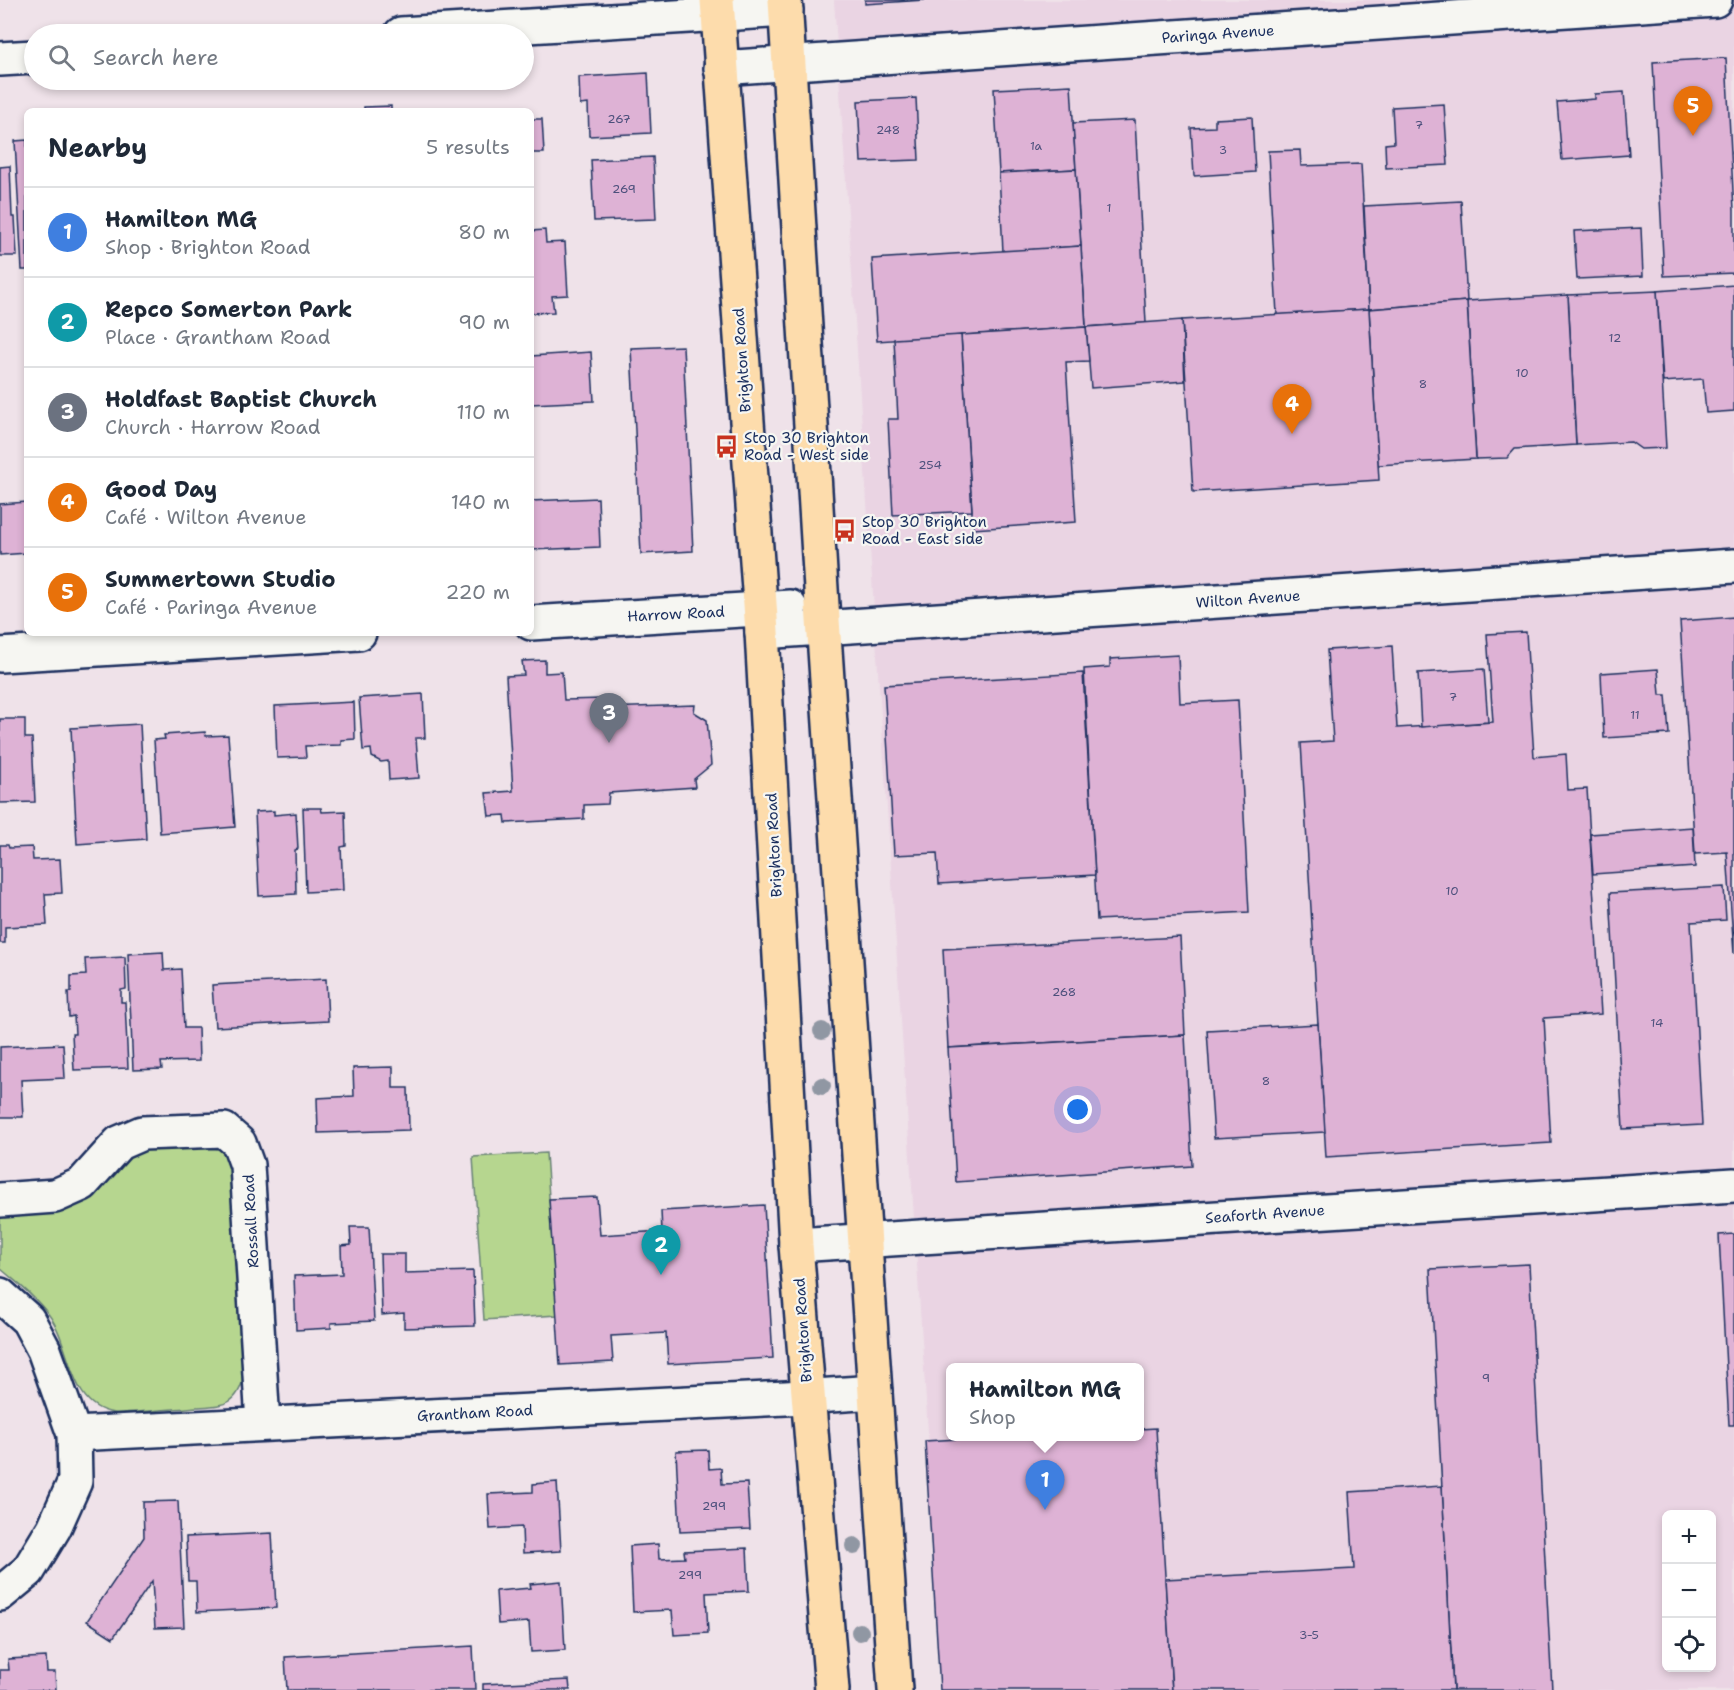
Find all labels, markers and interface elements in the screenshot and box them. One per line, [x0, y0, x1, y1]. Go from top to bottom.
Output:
street label: Paringa Avenue [1161, 20, 1275, 48]
search box [24, 24, 534, 90]
icon: search [45, 41, 78, 74]
text: Search here [93, 43, 219, 72]
pin: 5 [1674, 86, 1712, 136]
house number: 267 [607, 111, 631, 127]
house number: 7 [1415, 117, 1423, 133]
house number: 248 [876, 122, 900, 138]
text: Nearby [48, 130, 147, 165]
text: 5 results [426, 134, 510, 160]
house number: 1a [1030, 138, 1043, 154]
house number: 3 [1219, 142, 1227, 158]
house number: 269 [612, 181, 636, 197]
house number: 1 [1106, 200, 1112, 216]
text: Hamilton MG [105, 205, 257, 234]
text: 1 [63, 219, 72, 245]
text: 80 m [458, 219, 510, 245]
text: Shop · Brighton Road [105, 234, 311, 260]
text: Repco Somerton Park [105, 295, 352, 324]
street label: Brighton Road [728, 307, 756, 413]
text: 2 [61, 309, 75, 335]
text: 90 m [458, 309, 510, 335]
text: Place · Grantham Road [105, 324, 330, 350]
house number: 12 [1609, 330, 1621, 346]
house number: 10 [1515, 365, 1529, 381]
house number: 8 [1419, 376, 1427, 392]
pin: 4 [1272, 384, 1312, 434]
text: Holdfast Baptist Church [105, 385, 377, 414]
text: 3 [61, 399, 75, 425]
text: 110 m [456, 399, 510, 425]
text: Church · Harrow Road [105, 414, 321, 440]
place label: Stop 30 Brighton Road - West side [744, 428, 869, 465]
bus stop icon: Stop 30 Brighton Road - West side [713, 434, 739, 460]
house number: 254 [918, 457, 942, 473]
text: Good Day [105, 475, 217, 504]
text: 4 [61, 489, 75, 515]
text: 140 m [451, 489, 510, 515]
text: Café · Wilton Avenue [105, 504, 307, 530]
place label: Stop 30 Brighton Road - East side [862, 512, 987, 549]
bus stop icon: Stop 30 Brighton Road - East side [831, 518, 857, 544]
text: Summertown Studio [105, 565, 336, 594]
text: 5 [61, 579, 74, 605]
text: 220 m [446, 579, 510, 605]
street label: Wilton Avenue [1195, 585, 1301, 613]
text: Café · Paringa Avenue [105, 594, 317, 620]
street label: Harrow Road [627, 601, 726, 627]
house number: 7 [1449, 689, 1457, 705]
pin: 3 [590, 694, 628, 743]
house number: 11 [1630, 707, 1640, 723]
street label: Brighton Road [761, 792, 787, 898]
house number: 10 [1445, 883, 1459, 899]
house number: 268 [1052, 984, 1076, 1000]
house number: 14 [1651, 1015, 1663, 1031]
house number: 8 [1262, 1073, 1270, 1089]
your location [1063, 1095, 1092, 1124]
street label: Rossall Road [239, 1173, 263, 1269]
street label: Seaforth Avenue [1204, 1200, 1326, 1228]
pin: 2 [642, 1226, 680, 1275]
street label: Brighton Road [789, 1277, 817, 1383]
popup [946, 1363, 1144, 1441]
house number: 9 [1482, 1370, 1490, 1386]
text: Hamilton MG [969, 1375, 1121, 1404]
street label: Grantham Road [416, 1400, 534, 1426]
text: Shop [969, 1404, 1016, 1430]
pin: 1 [1026, 1460, 1064, 1510]
house number: 299 [702, 1498, 726, 1514]
map controls [1662, 1510, 1716, 1672]
button: + [1662, 1510, 1716, 1564]
button: − [1662, 1564, 1716, 1618]
house number: 299 [678, 1567, 702, 1583]
button: locate [1662, 1618, 1716, 1672]
house number: 3-5 [1299, 1627, 1319, 1643]

